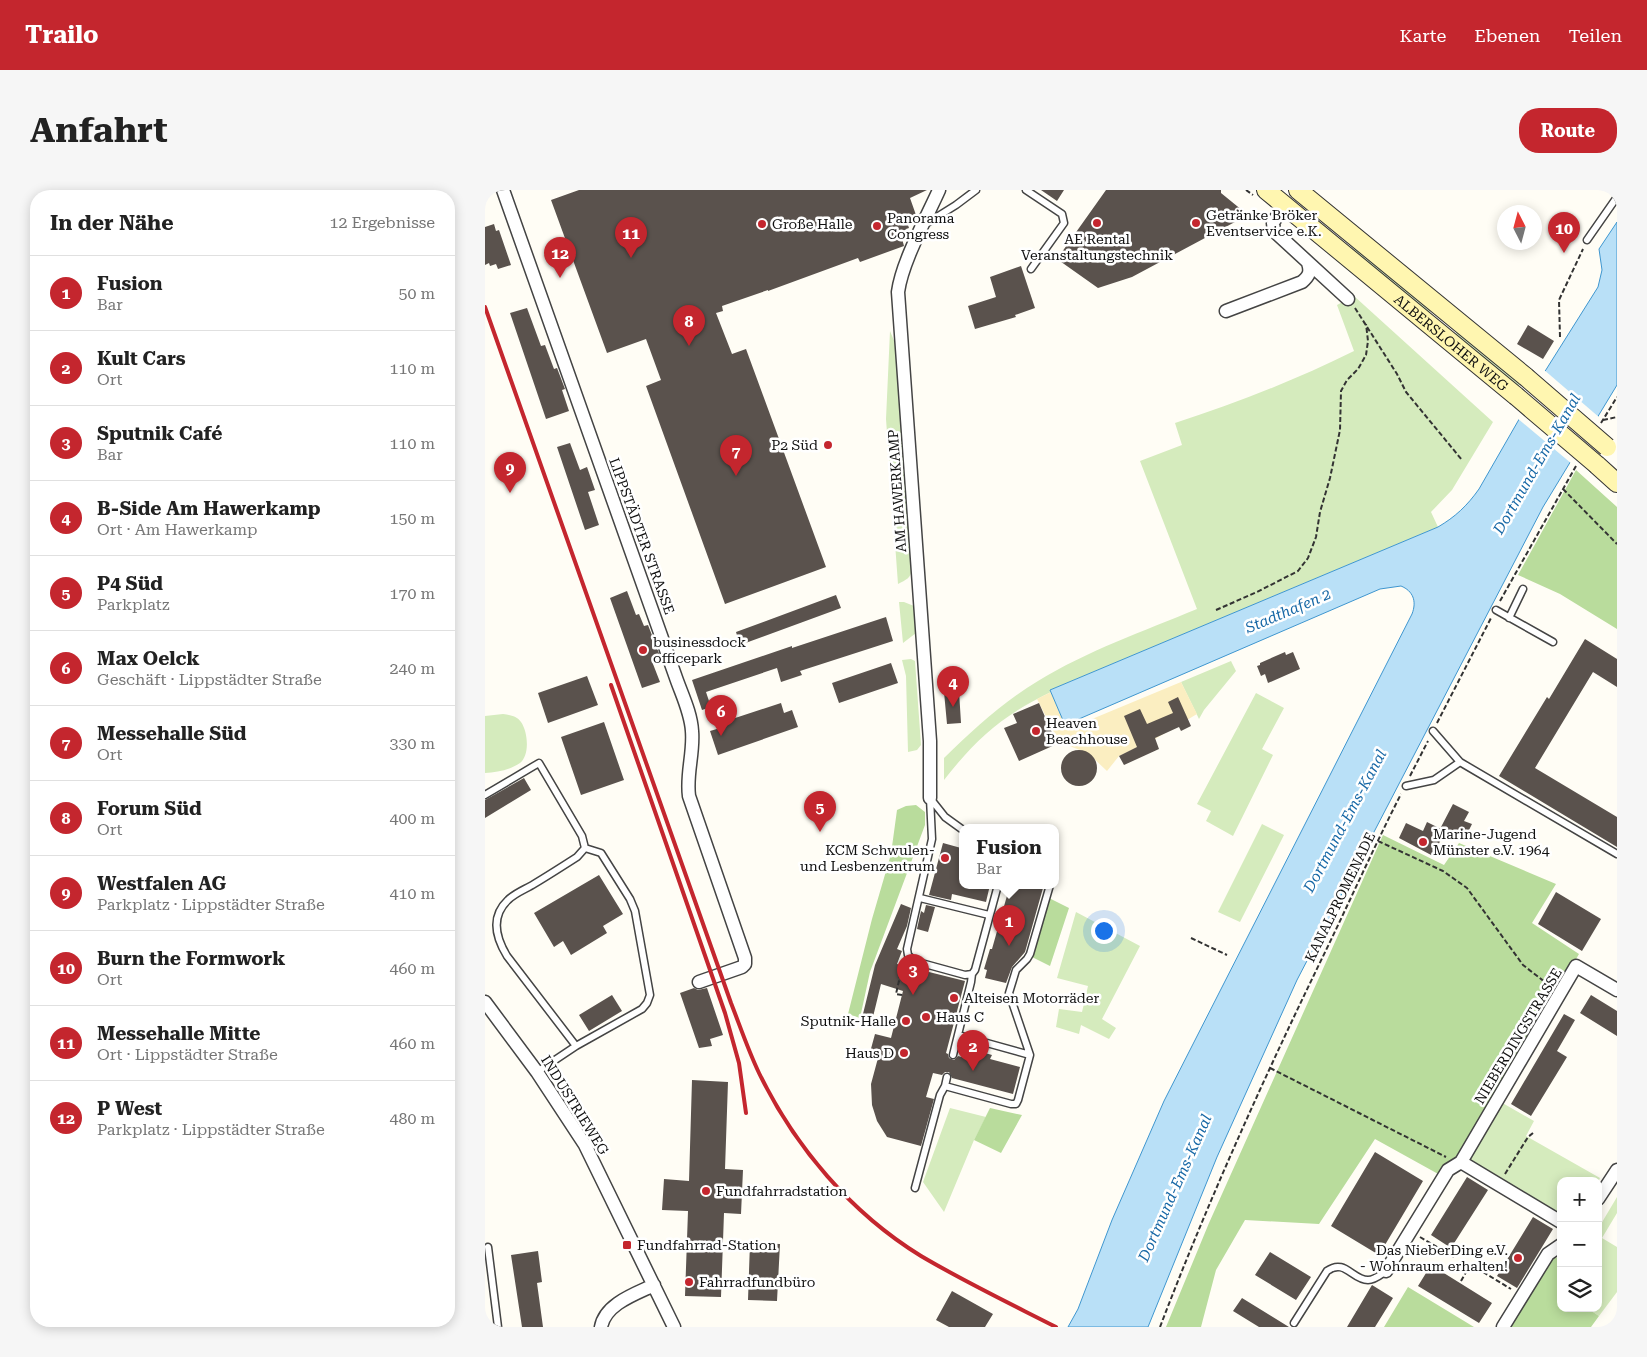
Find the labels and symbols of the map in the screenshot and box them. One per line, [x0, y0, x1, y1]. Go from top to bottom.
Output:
north arrow [1497, 205, 1542, 250]
place label: Getränke Bröker Eventservice e.K. [1206, 207, 1322, 239]
place label: Panorama Congress [887, 210, 955, 242]
pin: 10 [1548, 212, 1580, 253]
place label: Große Halle [772, 216, 853, 232]
pin: 11 [615, 217, 647, 258]
marker: AE Rental Veranstaltungstechnik [1091, 217, 1103, 229]
marker: Getränke Bröker Eventservice e.K. [1190, 217, 1202, 229]
marker: Große Halle [756, 218, 768, 230]
marker: Panorama Congress [871, 220, 883, 232]
place label: AE Rental Veranstaltungstechnik [1021, 231, 1173, 263]
pin: 12 [544, 237, 576, 278]
street label: ALBERSLOHER WEG [1391, 291, 1512, 394]
pin: 8 [673, 305, 705, 346]
water label: Dortmund-Ems-Kanal [1489, 390, 1585, 538]
street label: AM HAWERKAMP [885, 429, 909, 553]
pin: 7 [720, 435, 752, 476]
place label: P2 Süd [771, 437, 818, 453]
marker: P2 Süd [822, 439, 834, 451]
pin: 9 [494, 452, 526, 493]
street label: LIPPSTÄDTER STRASSE [606, 456, 678, 616]
water label: Stadthafen 2 [1242, 585, 1333, 637]
place label: businessdock officepark [653, 634, 746, 666]
marker: businessdock officepark [637, 644, 649, 656]
pin: 4 [937, 666, 969, 707]
pin: 6 [705, 695, 737, 736]
place label: Heaven Beachhouse [1046, 715, 1128, 747]
marker: Heaven Beachhouse [1030, 725, 1042, 737]
water label: Dortmund-Ems-Kanal [1299, 746, 1391, 896]
pin: 5 [804, 791, 836, 832]
place label: Marine-Jugend Münster e.V. 1964 [1433, 826, 1550, 858]
street label: KANALPROMENADE [1302, 829, 1378, 965]
marker: Marine-Jugend Münster e.V. 1964 [1417, 836, 1429, 848]
place label: KCM Schwulen- und Lesbenzentrum [800, 842, 935, 874]
marker: KCM Schwulen- und Lesbenzentrum [939, 852, 951, 864]
pin: 1 [993, 905, 1025, 946]
your location [1091, 918, 1117, 944]
pin: 3 [897, 954, 929, 995]
street label: NIEBERDINGSTRASSE [1471, 965, 1565, 1107]
place label: Alteisen Motorräder [964, 990, 1099, 1006]
marker: Alteisen Motorräder [948, 992, 960, 1004]
place label: Haus C [936, 1009, 984, 1025]
marker: Haus C [920, 1011, 932, 1023]
place label: Sputnik-Halle [801, 1013, 896, 1029]
marker: Sputnik-Halle [900, 1015, 912, 1027]
pin: 2 [957, 1030, 989, 1071]
place label: Haus D [845, 1045, 894, 1061]
marker: Haus D [898, 1047, 910, 1059]
street label: INDUSTRIEWEG [538, 1052, 612, 1158]
water label: Dortmund-Ems-Kanal [1134, 1111, 1216, 1265]
place label: Fundfahrradstation [716, 1183, 847, 1199]
marker: Fundfahrradstation [700, 1185, 712, 1197]
place label: Fundfahrrad-Station [637, 1237, 777, 1253]
marker: Fundfahrrad-Station [621, 1239, 633, 1251]
place label: Das NieberDing e.V. - Wohnraum erhalten! [1360, 1242, 1508, 1274]
marker: Das NieberDing e.V. - Wohnraum erhalten! [1512, 1252, 1524, 1264]
place label: Fahrradfundbüro [699, 1274, 815, 1290]
marker: Fahrradfundbüro [683, 1276, 695, 1288]

